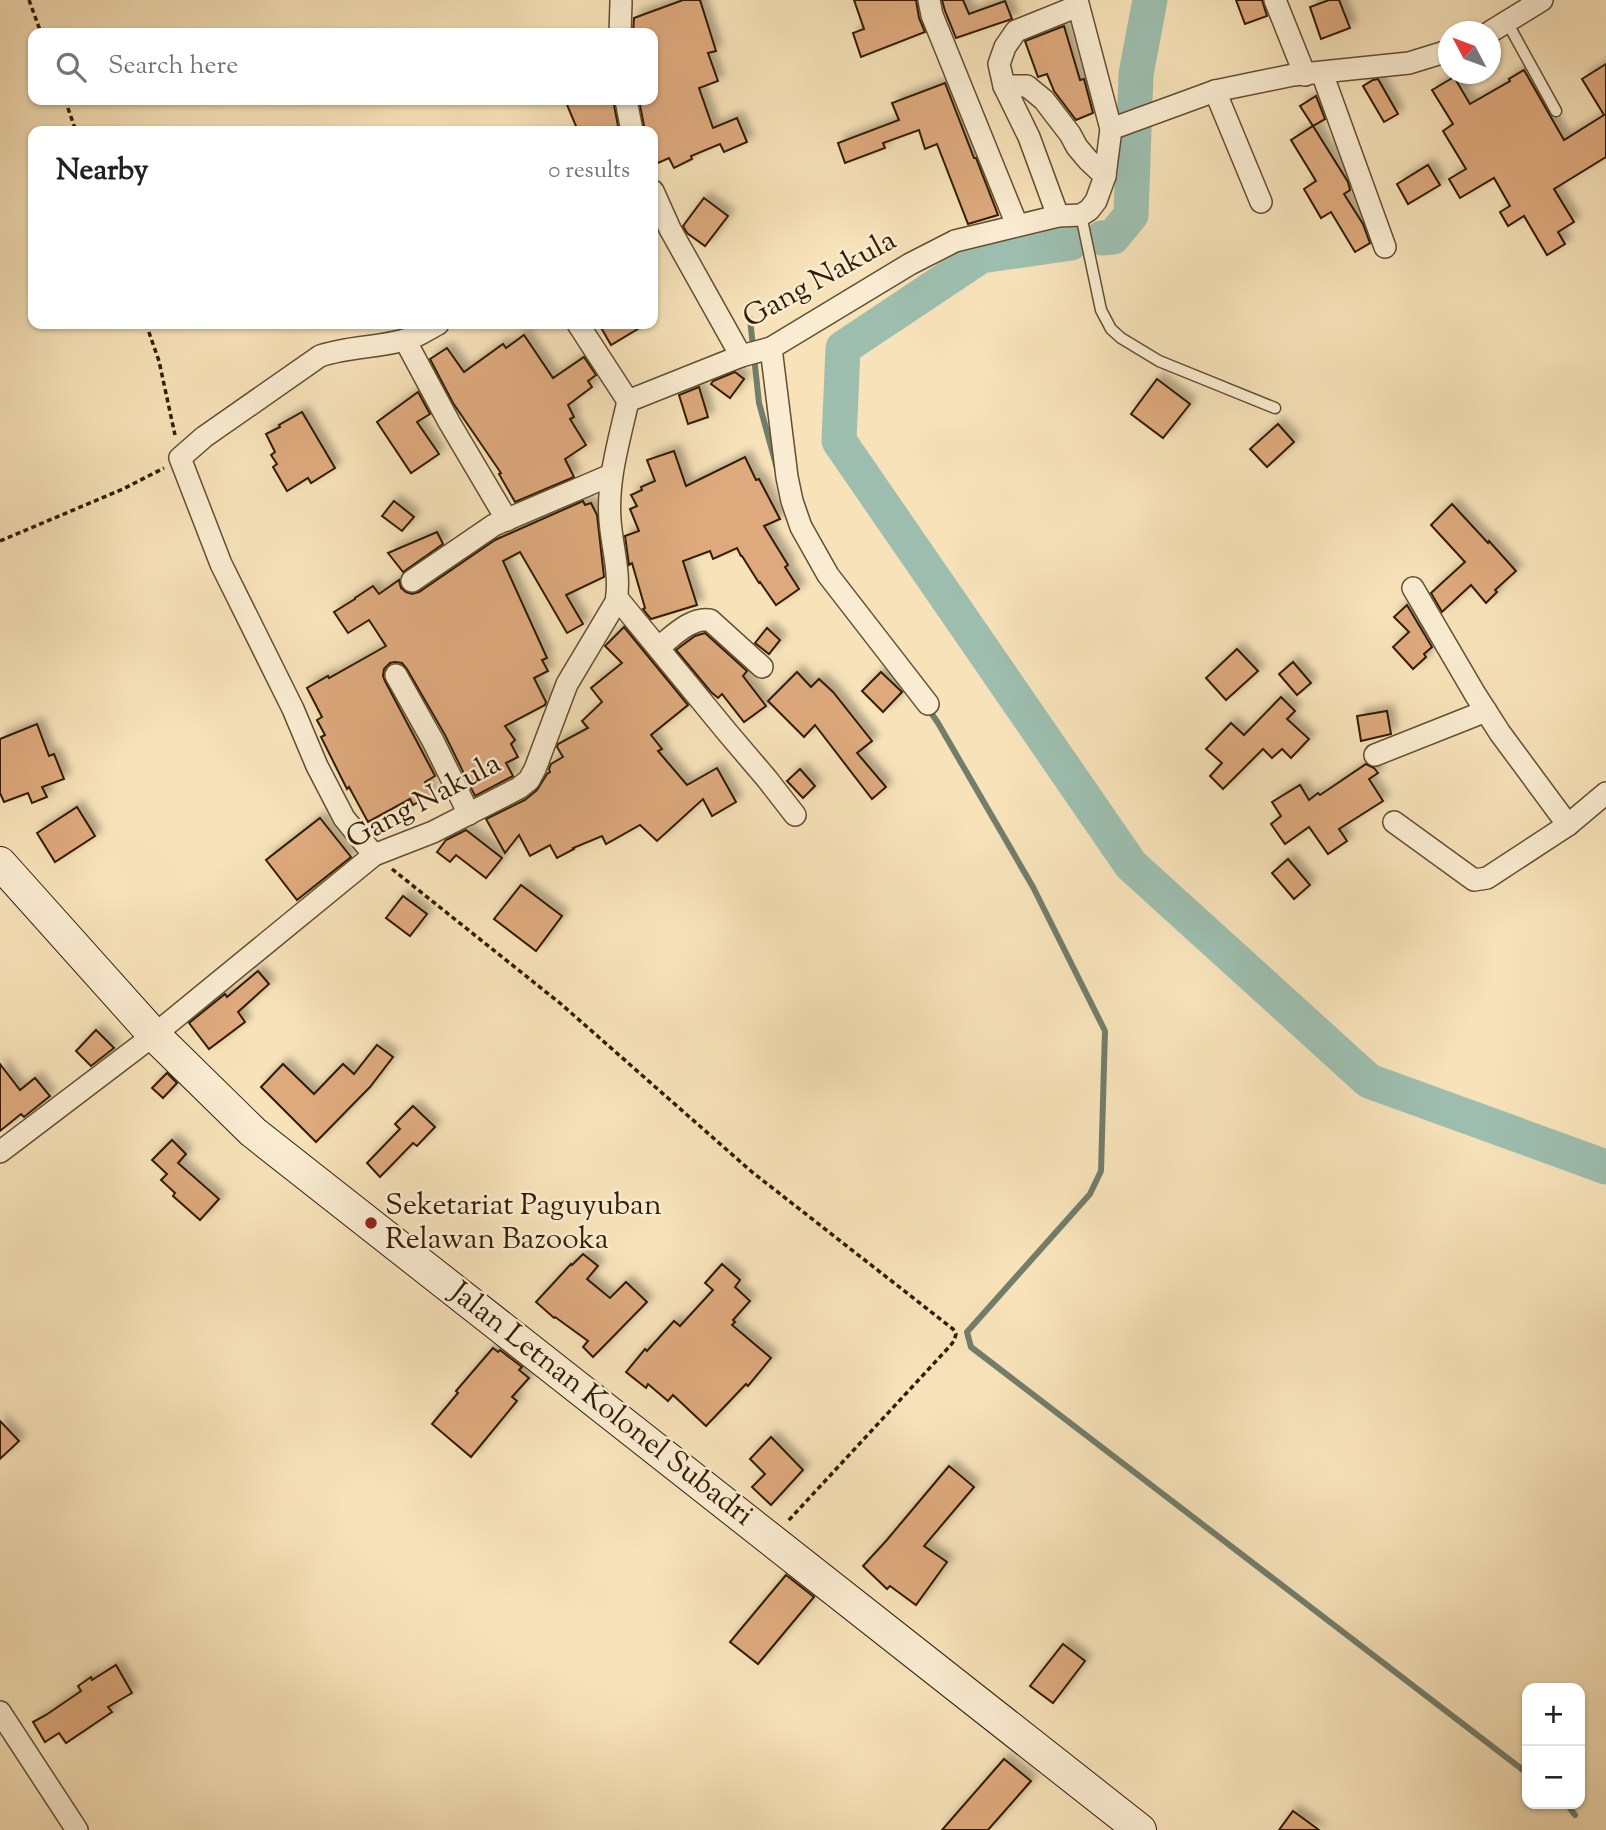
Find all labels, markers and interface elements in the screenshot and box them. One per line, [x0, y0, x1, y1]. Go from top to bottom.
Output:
north arrow [1438, 21, 1501, 84]
search box [28, 28, 658, 105]
icon: search [52, 48, 90, 86]
text: Search here [108, 48, 238, 85]
text: Nearby [56, 150, 148, 193]
text: 0 results [548, 155, 630, 188]
street label: Gang Nakula [735, 220, 905, 340]
street label: Gang Nakula [339, 743, 509, 861]
place label: Seketariat Paguyuban Relawan Bazooka [385, 1185, 662, 1262]
marker: Seketariat Paguyuban Relawan Bazooka [363, 1215, 379, 1231]
street label: Jalan Letnan Kolonel Subadri [438, 1271, 762, 1537]
map controls [1522, 1683, 1585, 1809]
button: + [1522, 1683, 1585, 1746]
button: − [1522, 1746, 1585, 1809]

